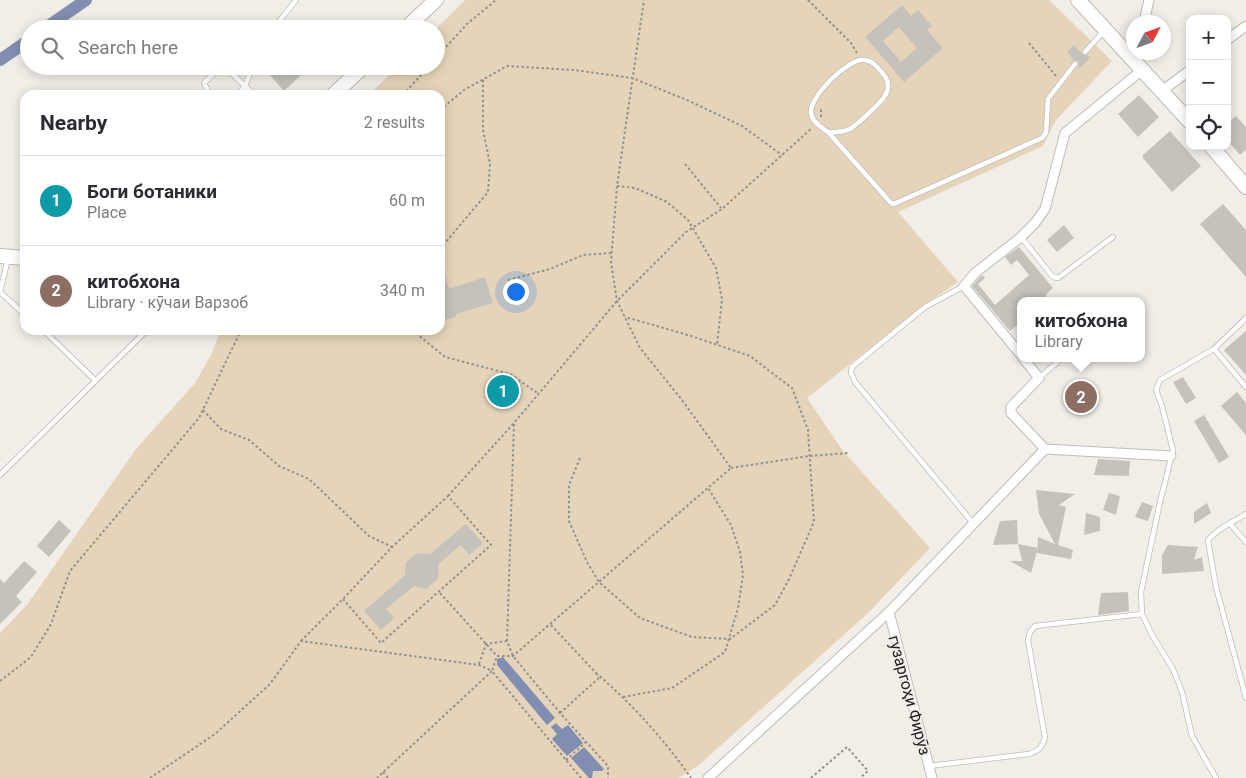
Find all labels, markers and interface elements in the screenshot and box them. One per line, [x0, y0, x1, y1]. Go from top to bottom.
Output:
north arrow [1126, 15, 1171, 60]
map controls [1186, 15, 1231, 150]
button: + [1186, 15, 1231, 60]
search box [20, 20, 445, 75]
icon: search [38, 34, 66, 62]
text: Search here [78, 36, 178, 59]
button: − [1186, 60, 1231, 105]
button: locate [1186, 105, 1231, 150]
text: Nearby [40, 111, 107, 135]
text: 2 results [364, 113, 425, 132]
text: Боги ботаники [87, 180, 217, 203]
text: 1 [51, 191, 61, 210]
text: 60 m [389, 191, 425, 210]
text: Place [87, 203, 127, 222]
text: китобхона [87, 270, 180, 293]
your location [503, 279, 529, 305]
text: 2 [51, 281, 61, 300]
text: 340 m [380, 281, 425, 300]
text: Library · кӯчаи Варзоб [87, 293, 248, 312]
popup [1017, 297, 1145, 362]
text: китобхона [1034, 309, 1128, 332]
text: Library [1034, 332, 1083, 351]
pin: 1 [487, 372, 519, 410]
pin: 2 [1065, 378, 1097, 416]
street label: гузаргоҳи Фирӯз [884, 633, 935, 757]

